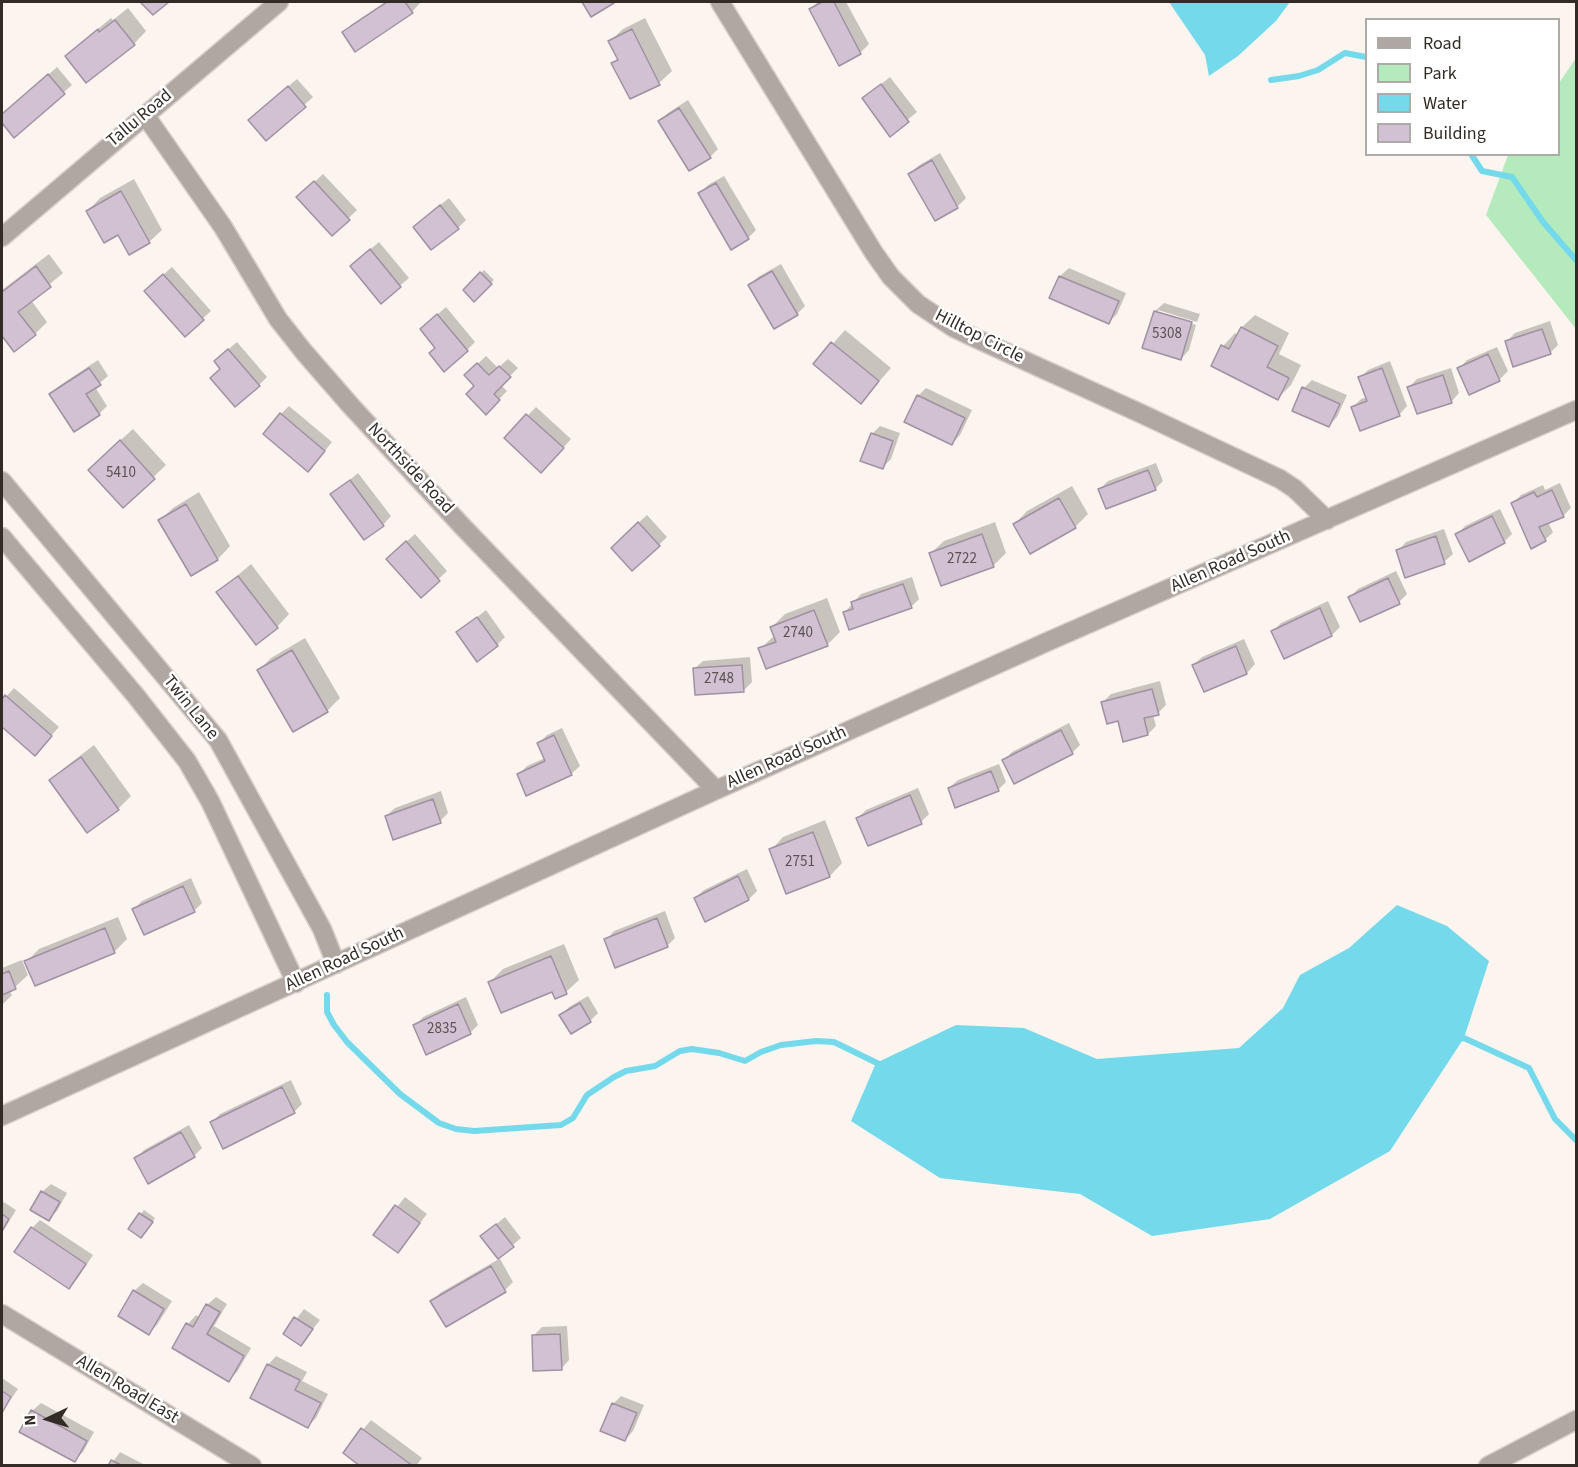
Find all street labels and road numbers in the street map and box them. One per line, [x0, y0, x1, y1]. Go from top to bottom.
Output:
street label: Tallu Road [103, 85, 177, 153]
street label: Hilltop Circle [931, 305, 1027, 369]
street label: Northside Road [362, 419, 458, 519]
street label: Allen Road South [1168, 526, 1294, 598]
street label: Twin Lane [158, 671, 222, 745]
street label: Allen Road South [724, 722, 850, 794]
street label: Allen Road South [282, 923, 408, 997]
street label: Allen Road East [72, 1351, 182, 1429]

